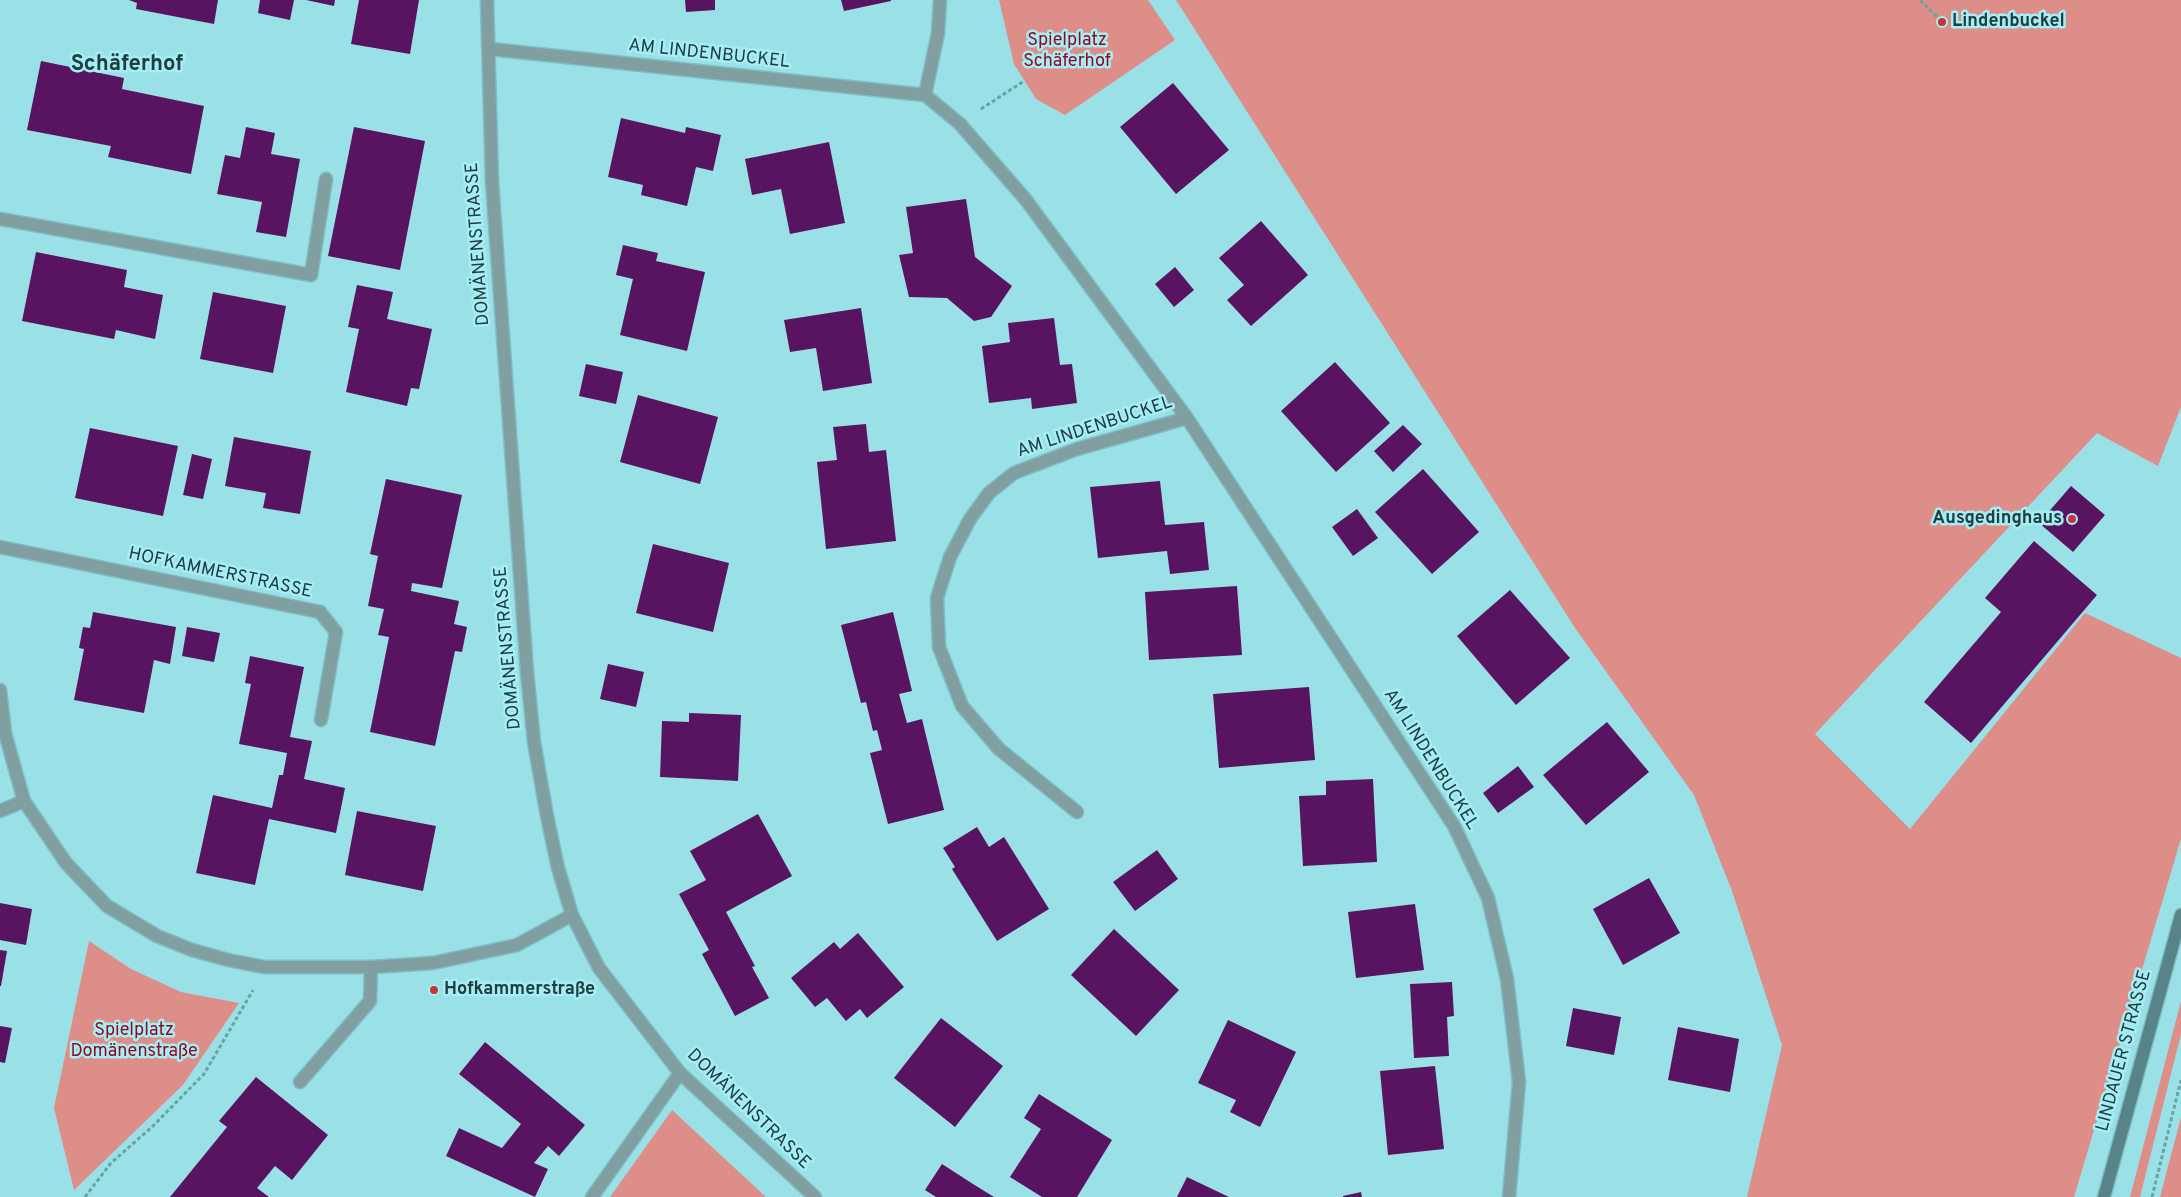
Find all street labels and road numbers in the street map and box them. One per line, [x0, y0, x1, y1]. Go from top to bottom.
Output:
street label: AM LINDENBUCKEL [627, 36, 791, 74]
street label: DOMÄNENSTRASSE [463, 161, 495, 327]
street label: AM LINDENBUCKEL [1015, 393, 1175, 463]
street label: HOFKAMMERSTRASSE [126, 544, 314, 604]
street label: DOMÄNENSTRASSE [491, 565, 527, 731]
street label: AM LINDENBUCKEL [1378, 686, 1482, 834]
street label: LINDAUER STRASSE [2093, 968, 2157, 1134]
street label: DOMÄNENSTRASSE [682, 1045, 814, 1175]

